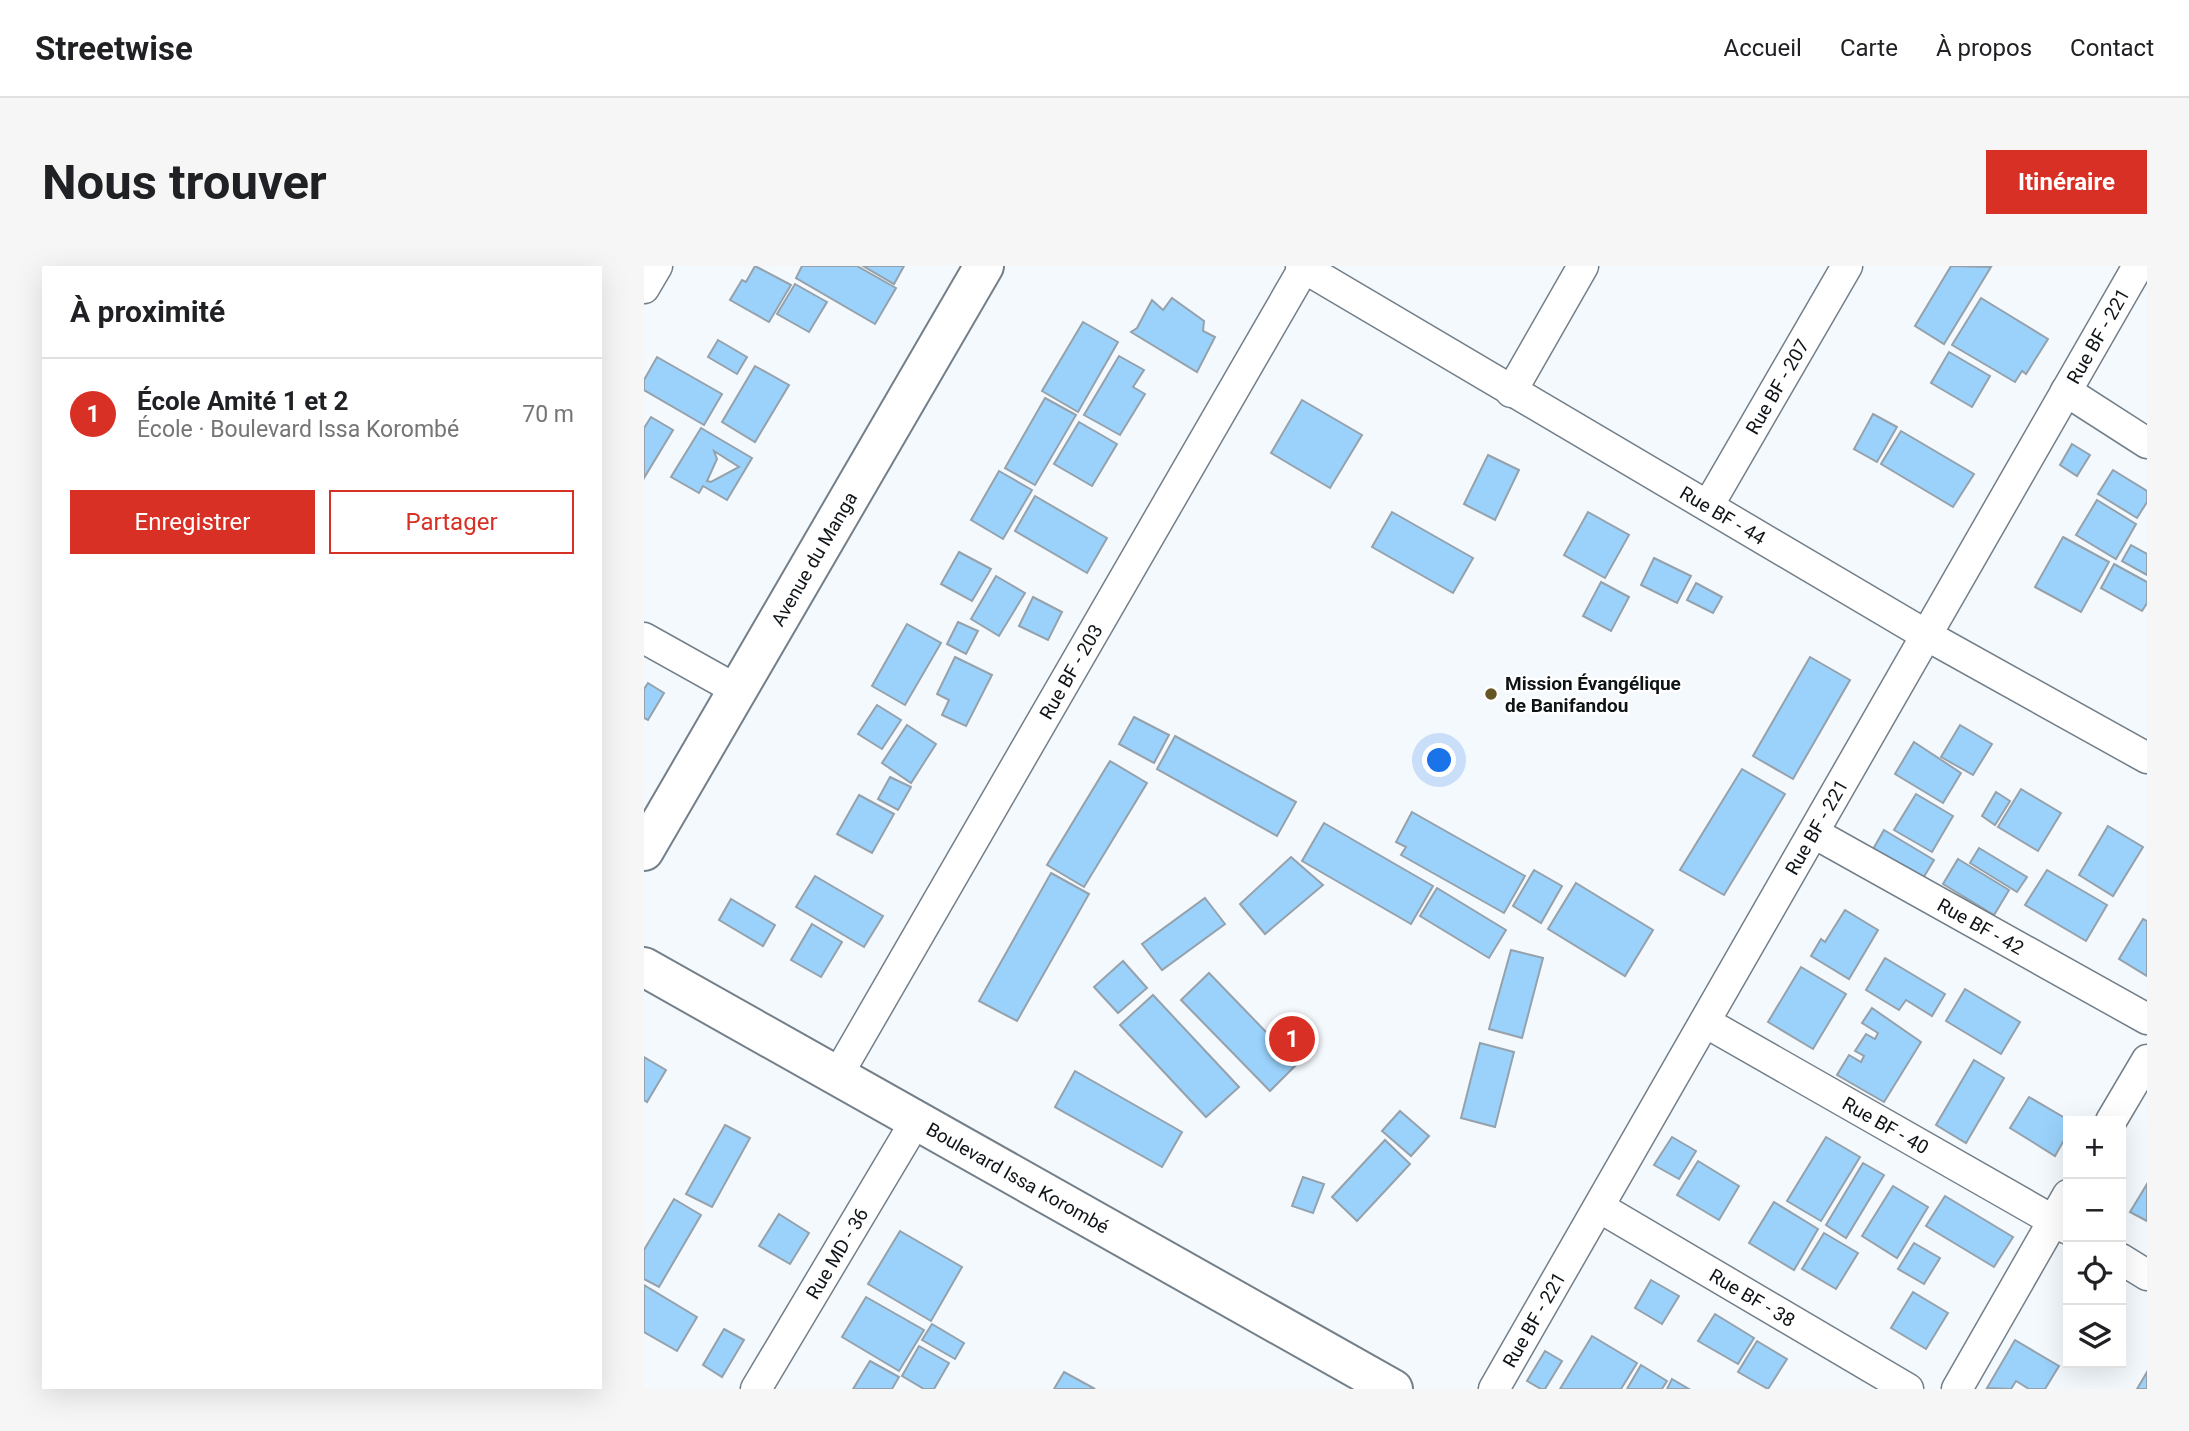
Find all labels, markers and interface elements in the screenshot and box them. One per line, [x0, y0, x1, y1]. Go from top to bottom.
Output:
text: Streetwise [35, 29, 193, 68]
text: Accueil [1723, 34, 1802, 62]
text: Carte [1840, 34, 1898, 62]
text: À propos [1936, 34, 2032, 62]
text: Contact [2070, 34, 2154, 62]
button: Itinéraire [1986, 150, 2147, 214]
text: Nous trouver [42, 154, 327, 211]
street label: Rue BF - 221 [2062, 284, 2134, 388]
text: À proximité [70, 294, 225, 329]
street label: Rue BF - 207 [1741, 335, 1814, 438]
text: École Amité 1 et 2 [137, 386, 348, 416]
text: 1 [86, 401, 100, 428]
text: 70 m [522, 401, 574, 428]
text: École · Boulevard Issa Korombé [137, 416, 459, 443]
street label: Rue BF - 44 [1676, 481, 1770, 549]
street label: Avenue du Manga [766, 488, 862, 630]
button: Enregistrer [70, 490, 315, 554]
button: Partager [329, 490, 574, 554]
street label: Rue BF - 203 [1034, 620, 1107, 723]
place label: Mission Évangélique de Banifandou [1505, 672, 1681, 717]
marker: Mission Évangélique de Banifandou [1483, 686, 1499, 702]
your location [1422, 743, 1456, 777]
street label: Rue BF - 221 [1780, 775, 1853, 879]
street label: Rue BF - 42 [1933, 893, 2028, 959]
pin: 1 [1269, 1013, 1315, 1065]
street label: Rue BF - 40 [1839, 1091, 1933, 1159]
map controls [2063, 1116, 2126, 1368]
button: + [2063, 1116, 2126, 1179]
street label: Boulevard Issa Korombé [922, 1117, 1113, 1238]
button: − [2063, 1179, 2126, 1242]
street label: Rue MD - 36 [801, 1204, 873, 1303]
button: locate [2063, 1242, 2126, 1305]
street label: Rue BF - 38 [1705, 1263, 1799, 1331]
street label: Rue BF - 221 [1497, 1268, 1570, 1371]
button: layers [2063, 1305, 2126, 1368]

